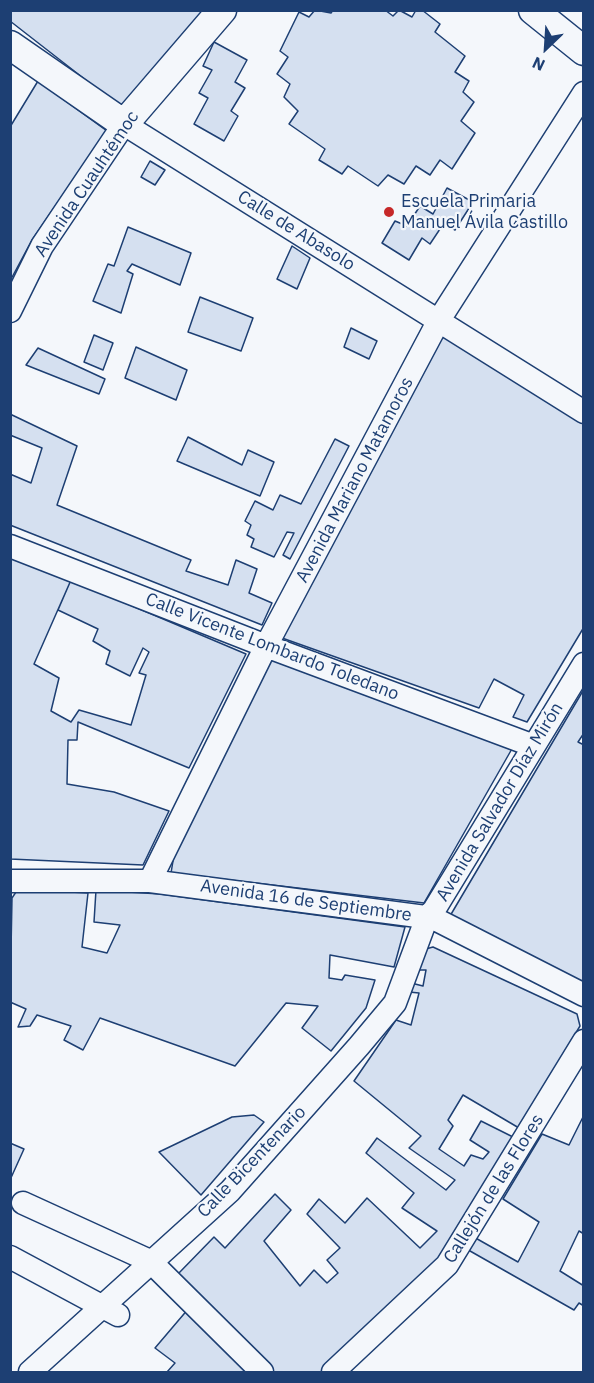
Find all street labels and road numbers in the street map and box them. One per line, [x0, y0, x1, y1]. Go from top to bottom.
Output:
street label: Avenida Cuauhtémoc [30, 107, 144, 261]
street label: Calle de Abasolo [233, 186, 359, 276]
street label: Avenida Mariano Matamoros [292, 374, 418, 586]
street label: Calle Vicente Lombardo Toledano [142, 589, 402, 705]
street label: Avenida Salvador Díaz Mirón [432, 699, 568, 905]
street label: Avenida 16 de Septiembre [199, 875, 413, 927]
street label: Calle Bicentenario [193, 1102, 311, 1222]
street label: Callejón de las Flores [439, 1110, 549, 1268]

